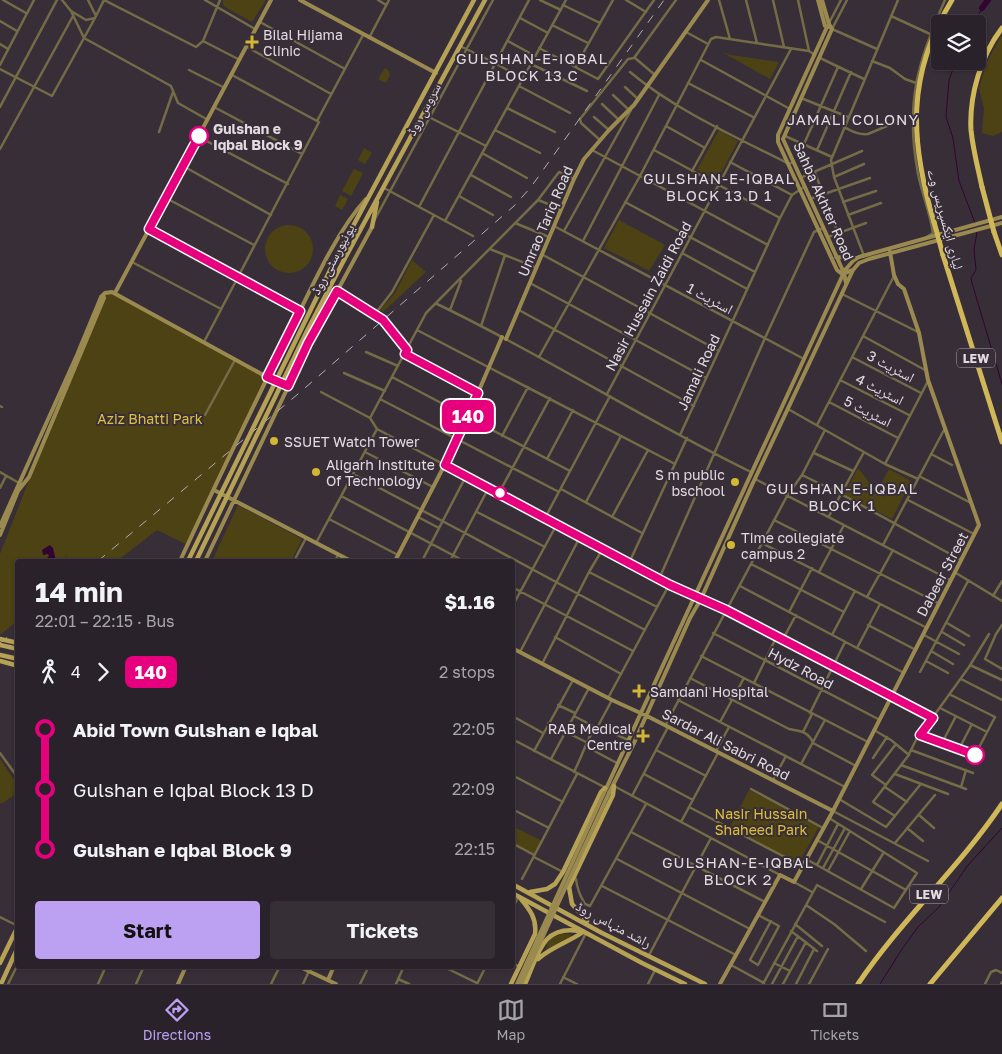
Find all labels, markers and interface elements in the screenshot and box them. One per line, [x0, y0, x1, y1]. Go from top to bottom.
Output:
map controls [931, 15, 986, 70]
button: layers [931, 15, 986, 70]
place label: Bilal Hijama Clinic [263, 26, 343, 59]
marker: Bilal Hijama Clinic [245, 35, 259, 49]
district label: GULSHAN-E-IQBAL BLOCK 13 C [456, 49, 608, 84]
street label: سروس روڈ [402, 80, 445, 139]
district label: JAMALI COLONY [787, 110, 919, 128]
place label: Gulshan e Iqbal Block 9 [213, 120, 303, 153]
marker: Gulshan e Iqbal Block 9 [189, 126, 209, 146]
street label: Sahba Akhter Road [790, 139, 858, 263]
street label: Umrao Tariq Road [514, 163, 576, 279]
street label: لیاری ایکسپریس وے [923, 167, 968, 272]
district label: GULSHAN-E-IQBAL BLOCK 13 D 1 [643, 169, 795, 204]
street label: Nasir Hussain Zaidi Road [601, 218, 695, 374]
street label: یونیورسٹی روڈ [306, 221, 359, 298]
street label: اسٹریٹ 1 [684, 279, 736, 318]
street label: Jamali Road [673, 331, 723, 413]
street label: اسٹریٹ 3 [864, 346, 918, 386]
road number: LEW [957, 348, 995, 368]
street label: اسٹریٹ 4 [853, 370, 907, 409]
street label: اسٹریٹ 5 [841, 392, 895, 431]
line badge: 140 [439, 400, 497, 432]
text: 140 [452, 405, 484, 427]
park label: Aziz Bhatti Park [97, 410, 203, 427]
place label: SSUET Watch Tower [284, 433, 420, 450]
marker: SSUET Watch Tower [268, 435, 280, 447]
place label: Aligarh Institute Of Technology [326, 456, 435, 489]
marker: Aligarh Institute Of Technology [310, 466, 322, 478]
place label: S m public bschool [655, 466, 725, 499]
marker: S m public bschool [729, 476, 741, 488]
district label: GULSHAN-E-IQBAL BLOCK 1 [766, 479, 918, 514]
unlabelled marker [493, 486, 507, 500]
place label: Time collegiate campus 2 [741, 529, 844, 562]
street label: Dabeer Street [913, 529, 971, 619]
marker: Time collegiate campus 2 [725, 539, 737, 551]
text: 14 min [35, 575, 123, 608]
text: $1.16 [445, 590, 495, 613]
text: 22:01 – 22:15 · Bus [35, 611, 175, 631]
street label: Hydz Road [765, 644, 837, 692]
icon: walk [35, 658, 63, 686]
icon: forward [89, 658, 117, 686]
text: 140 [135, 661, 167, 683]
text: 4 [71, 662, 81, 682]
text: 2 stops [439, 662, 495, 682]
place label: Samdani Hospital [650, 683, 768, 700]
marker: Samdani Hospital [632, 684, 646, 698]
street label: Sardar Ali Sabri Road [659, 704, 793, 784]
text: Abid Town Gulshan e Iqbal [73, 718, 318, 741]
text: 22:05 [452, 719, 495, 739]
place label: RAB Medical Centre [548, 720, 632, 753]
marker: RAB Medical Centre [636, 729, 650, 743]
unlabelled marker [965, 745, 985, 765]
text: Gulshan e Iqbal Block 13 D [73, 778, 314, 801]
text: 22:09 [452, 779, 495, 799]
park label: Nasir Hussain Shaheed Park [715, 805, 807, 838]
text: Gulshan e Iqbal Block 9 [73, 838, 292, 861]
text: 22:15 [455, 839, 495, 859]
district label: GULSHAN-E-IQBAL BLOCK 2 [662, 853, 814, 888]
road number: LEW [910, 884, 948, 904]
street label: راشد منہاس روڈ [573, 897, 655, 952]
button: Start [35, 901, 260, 959]
button: Tickets [270, 901, 495, 959]
tab: Directions [143, 996, 211, 1043]
tab: Map [496, 996, 525, 1043]
tab: Tickets [810, 996, 859, 1043]

